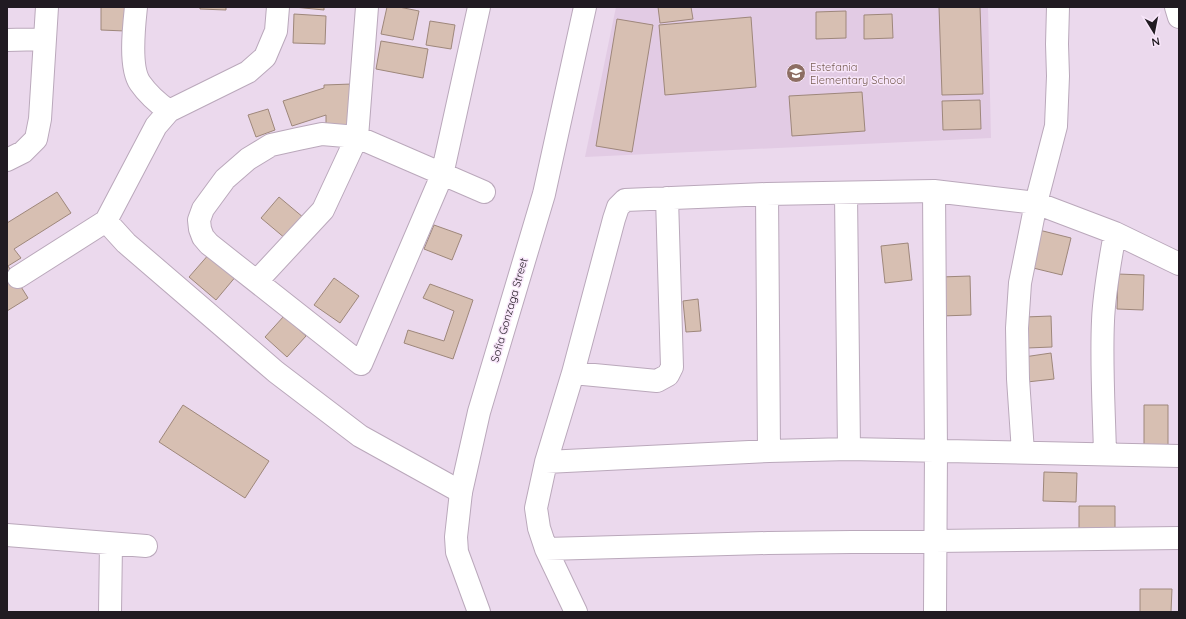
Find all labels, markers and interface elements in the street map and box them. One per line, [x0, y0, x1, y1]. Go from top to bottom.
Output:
north arrow [1134, 12, 1174, 52]
text: N [1151, 34, 1161, 49]
place label: Estefania Elementary School [810, 60, 905, 87]
school or university icon: Estefania Elementary School [785, 62, 807, 84]
street label: Sofia Gonzaga Street [487, 256, 531, 364]

